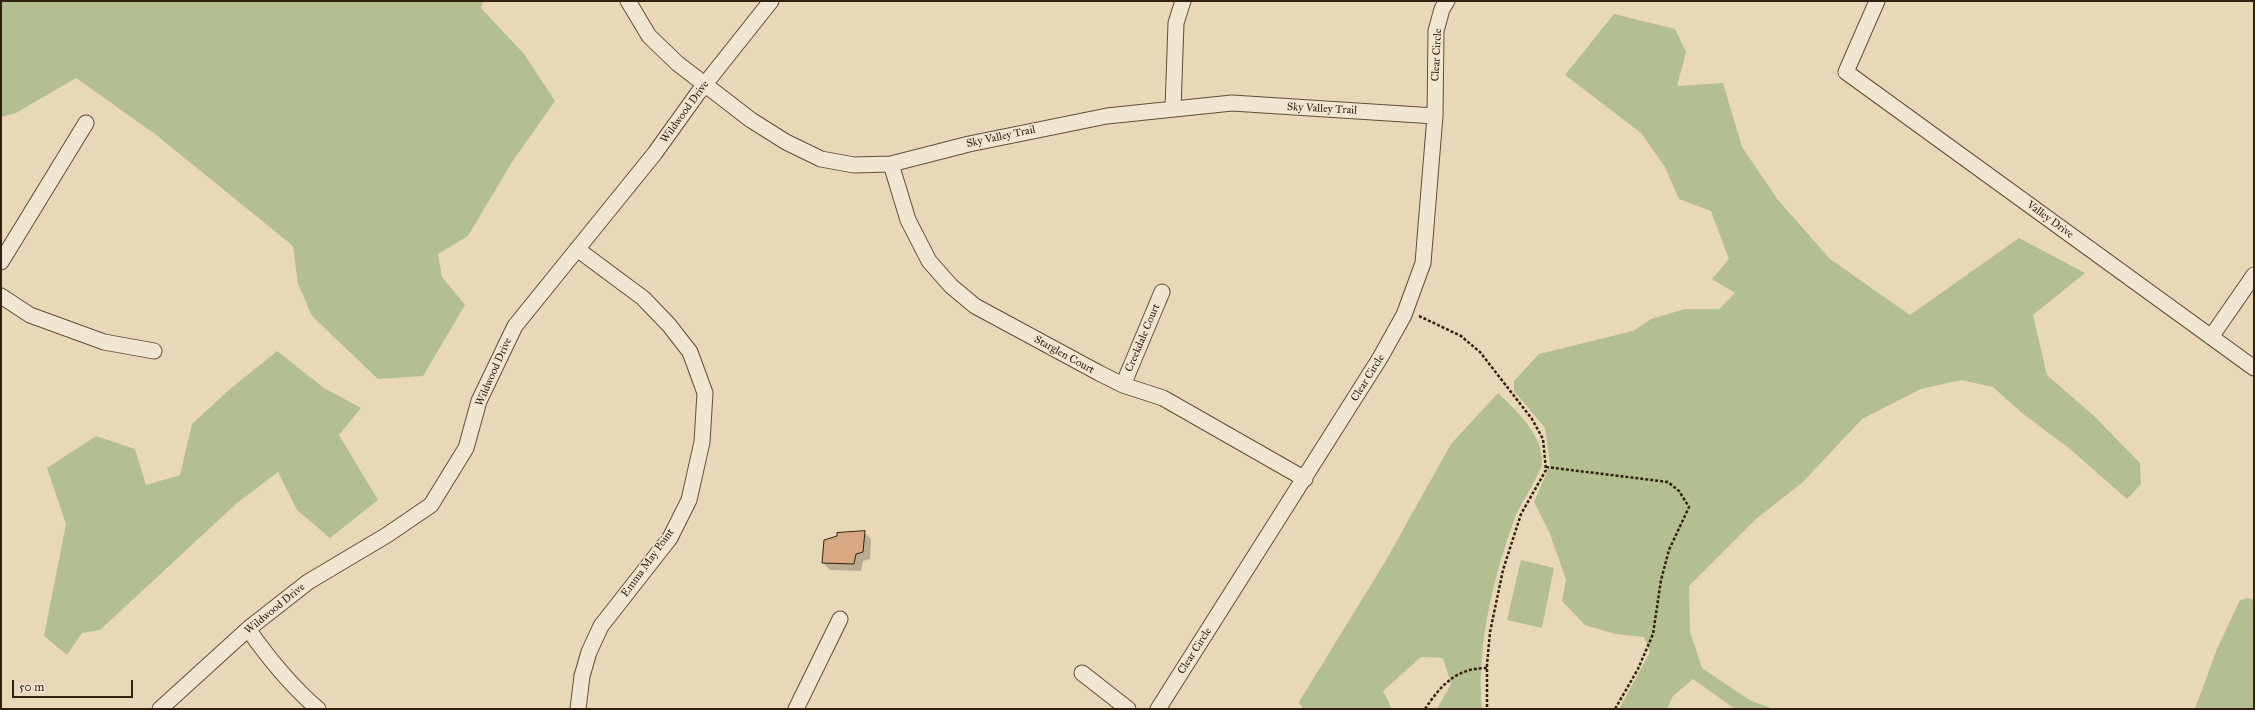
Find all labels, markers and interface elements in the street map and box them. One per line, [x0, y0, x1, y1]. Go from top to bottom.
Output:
street label: Clear Circle [1429, 28, 1445, 82]
street label: Wildwood Drive [658, 78, 712, 146]
street label: Sky Valley Trail [1287, 101, 1357, 117]
street label: Sky Valley Trail [965, 123, 1037, 151]
street label: Valley Drive [2024, 199, 2076, 241]
street label: Creekdale Court [1123, 302, 1163, 374]
street label: Starglen Court [1032, 333, 1096, 377]
street label: Wildwood Drive [473, 336, 515, 408]
street label: Clear Circle [1348, 352, 1388, 404]
street label: Emma May Point [619, 526, 677, 600]
street label: Wildwood Drive [242, 581, 308, 637]
street label: Clear Circle [1175, 625, 1215, 677]
scale bar [14, 672, 135, 698]
text: 50 m [19, 680, 44, 694]

